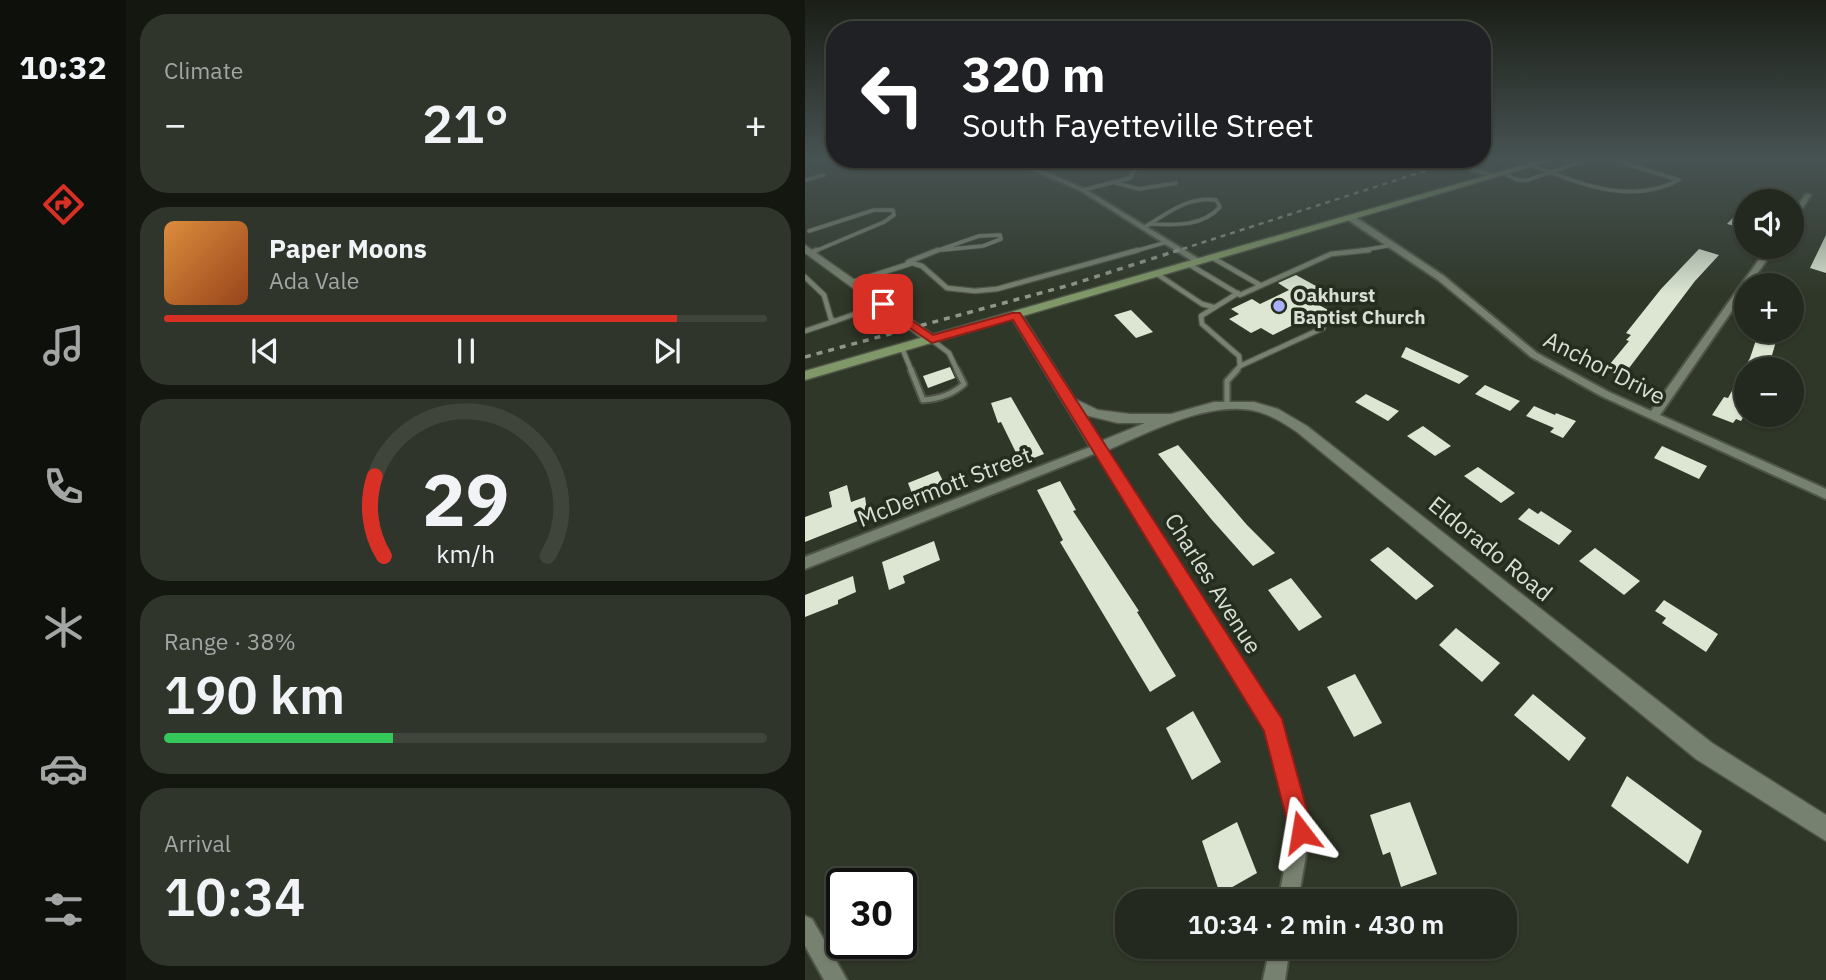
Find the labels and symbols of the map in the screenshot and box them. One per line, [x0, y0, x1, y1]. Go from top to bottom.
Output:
pin [853, 274, 913, 334]
place label: Oakhurst Baptist Church [1293, 283, 1426, 329]
marker: Oakhurst Baptist Church [1271, 298, 1287, 314]
street label: Anchor Drive [1539, 324, 1671, 410]
street label: McDermott Street [853, 439, 1035, 533]
street label: Eldorado Road [1423, 489, 1559, 607]
street label: Charles Avenue [1159, 507, 1269, 659]
position arrow [1264, 795, 1338, 869]
speed limit sign: 30 [826, 868, 917, 959]

